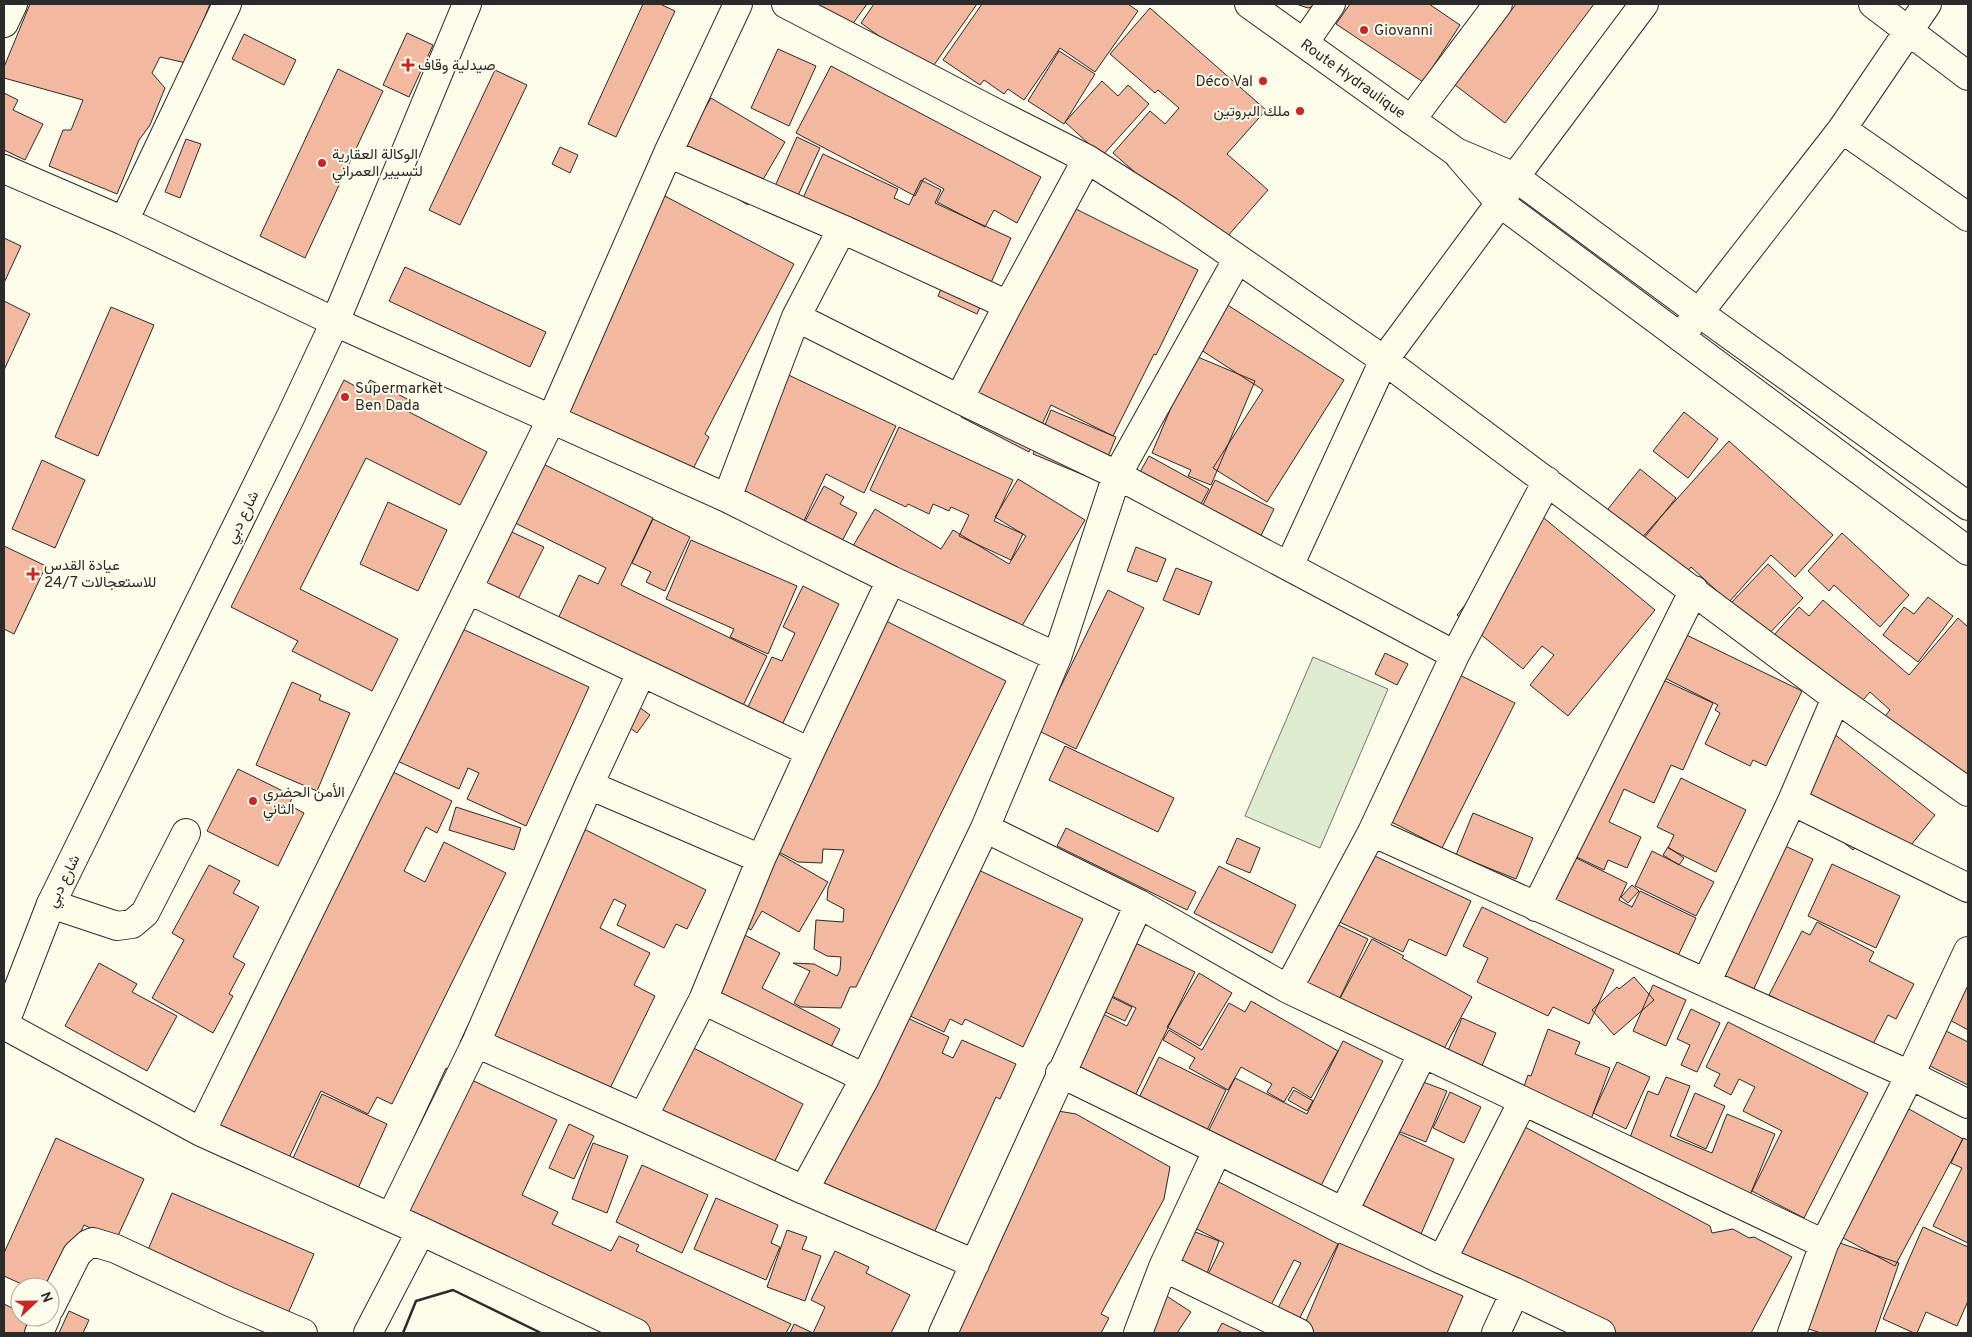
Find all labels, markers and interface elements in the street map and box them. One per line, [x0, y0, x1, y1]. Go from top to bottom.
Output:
place label: Giovanni [1374, 22, 1433, 41]
marker: Giovanni [1358, 24, 1370, 36]
street label: Route Hydraulique [1296, 36, 1409, 124]
place label: صيدلية وقاف [418, 57, 495, 76]
marker: صيدلية وقاف [402, 59, 414, 71]
place label: Déco Val [1195, 73, 1253, 92]
marker: Déco Val [1257, 75, 1269, 87]
place label: ملك البروتين [1213, 103, 1290, 122]
marker: ملك البروتين [1294, 105, 1306, 117]
place label: الوكالة العقارية لتسيير العمراني [332, 146, 423, 184]
marker: الوكالة العقارية لتسيير العمراني [316, 157, 328, 169]
place label: Supermarket Ben Dada [355, 380, 443, 416]
marker: Supermarket Ben Dada [339, 391, 351, 403]
street label: شارع دبي [222, 488, 266, 548]
place label: عيادة القدس للاستعجالات 24/7 [44, 557, 156, 593]
marker: عيادة القدس للاستعجالات 24/7 [26, 567, 40, 581]
place label: الأمن الحضري الثاني [263, 783, 345, 822]
marker: الأمن الحضري الثاني [247, 795, 259, 807]
street label: شارع دبي [43, 852, 87, 912]
north arrow [10, 1277, 60, 1327]
text: N [36, 1290, 55, 1306]

